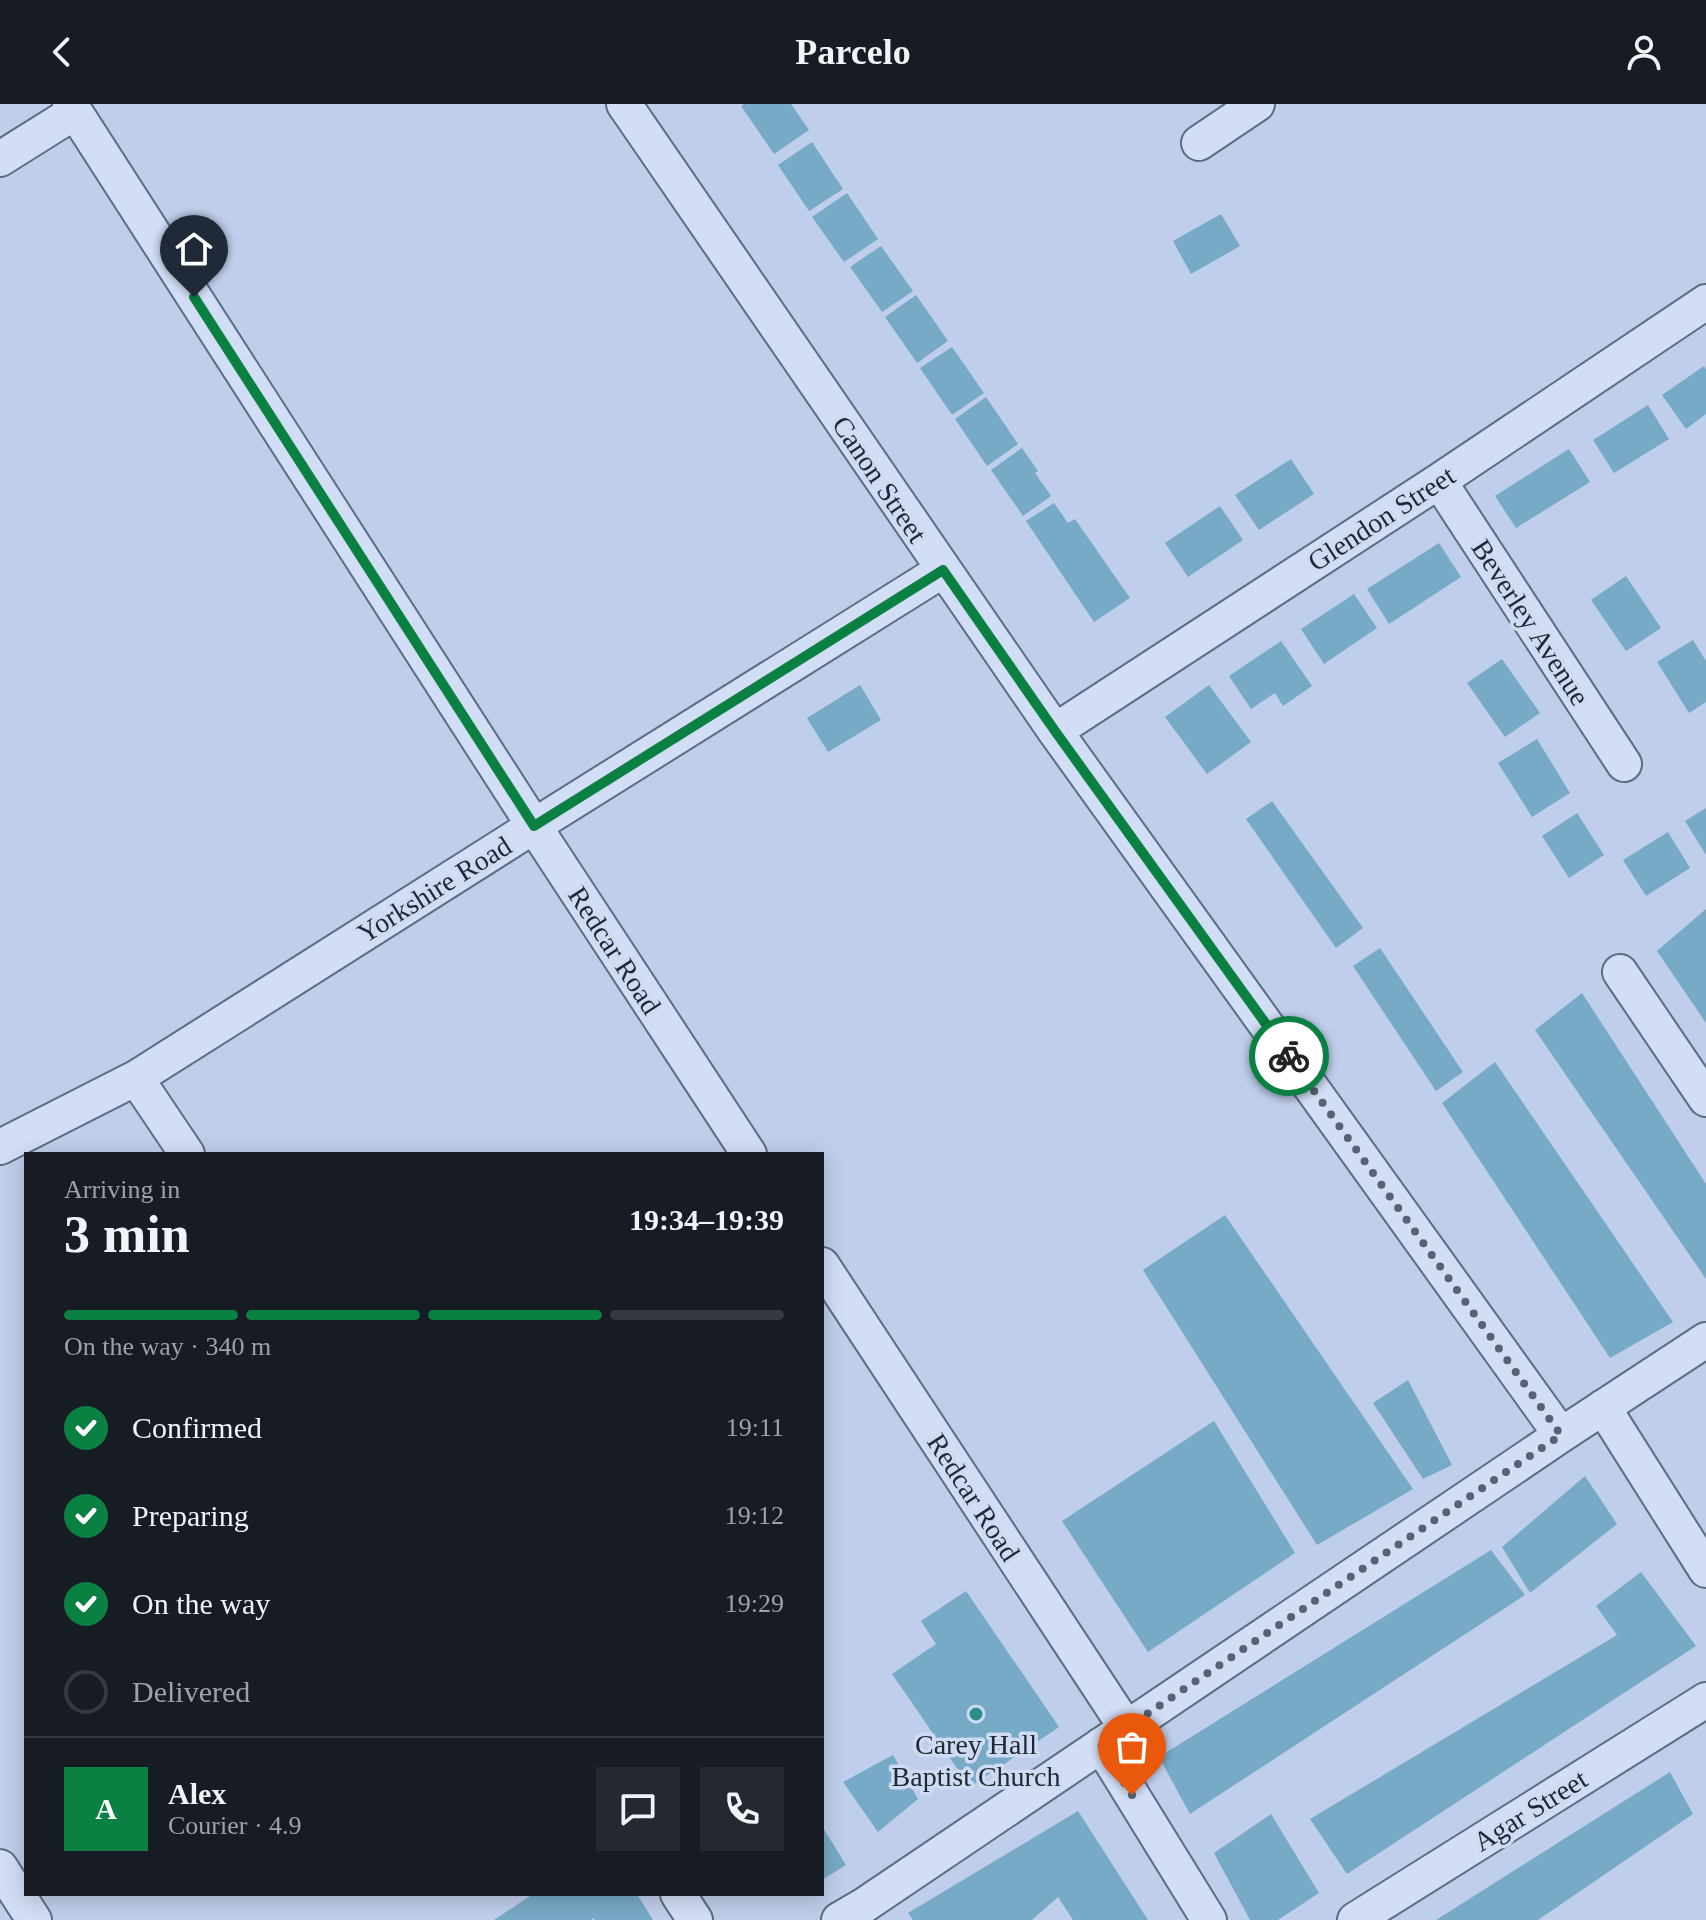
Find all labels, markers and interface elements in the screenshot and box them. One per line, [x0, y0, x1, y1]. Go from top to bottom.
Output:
icon: back [40, 30, 84, 74]
icon: person [1622, 30, 1666, 74]
text: Parcelo [795, 32, 911, 72]
pin [160, 215, 228, 297]
icon: home [172, 227, 216, 271]
street label: Canon Street [826, 410, 933, 548]
street label: Glendon Street [1302, 459, 1461, 577]
street label: Beverley Avenue [1465, 534, 1596, 711]
street label: Yorkshire Road [352, 830, 517, 949]
street label: Redcar Road [562, 881, 667, 1020]
courier [1249, 1016, 1329, 1096]
icon: bike [1267, 1034, 1311, 1078]
text: Arriving in [64, 1175, 180, 1204]
text: 19:34–19:39 [629, 1203, 784, 1236]
text: 3 min [64, 1206, 190, 1263]
text: On the way · 340 m [64, 1332, 271, 1361]
icon: check [64, 1406, 108, 1450]
text: Confirmed [132, 1411, 262, 1444]
text: 19:11 [726, 1413, 784, 1442]
street label: Redcar Road [921, 1428, 1026, 1567]
icon: check [64, 1494, 108, 1538]
text: Preparing [132, 1499, 249, 1532]
text: 19:12 [725, 1501, 784, 1530]
icon: check [64, 1582, 108, 1626]
text: On the way [132, 1587, 270, 1620]
text: 19:29 [725, 1589, 784, 1618]
text: Delivered [132, 1675, 250, 1708]
marker: Carey Hall Baptist Church [967, 1705, 985, 1723]
pin [1098, 1713, 1166, 1795]
icon: bag [1110, 1725, 1154, 1769]
place label: Carey Hall Baptist Church [892, 1729, 1060, 1792]
street label: Agar Street [1468, 1763, 1593, 1858]
button: chat [596, 1767, 680, 1851]
button: phone [700, 1767, 784, 1851]
text: Alex [168, 1777, 226, 1810]
text: A [95, 1792, 117, 1825]
text: Courier · 4.9 [168, 1811, 302, 1840]

